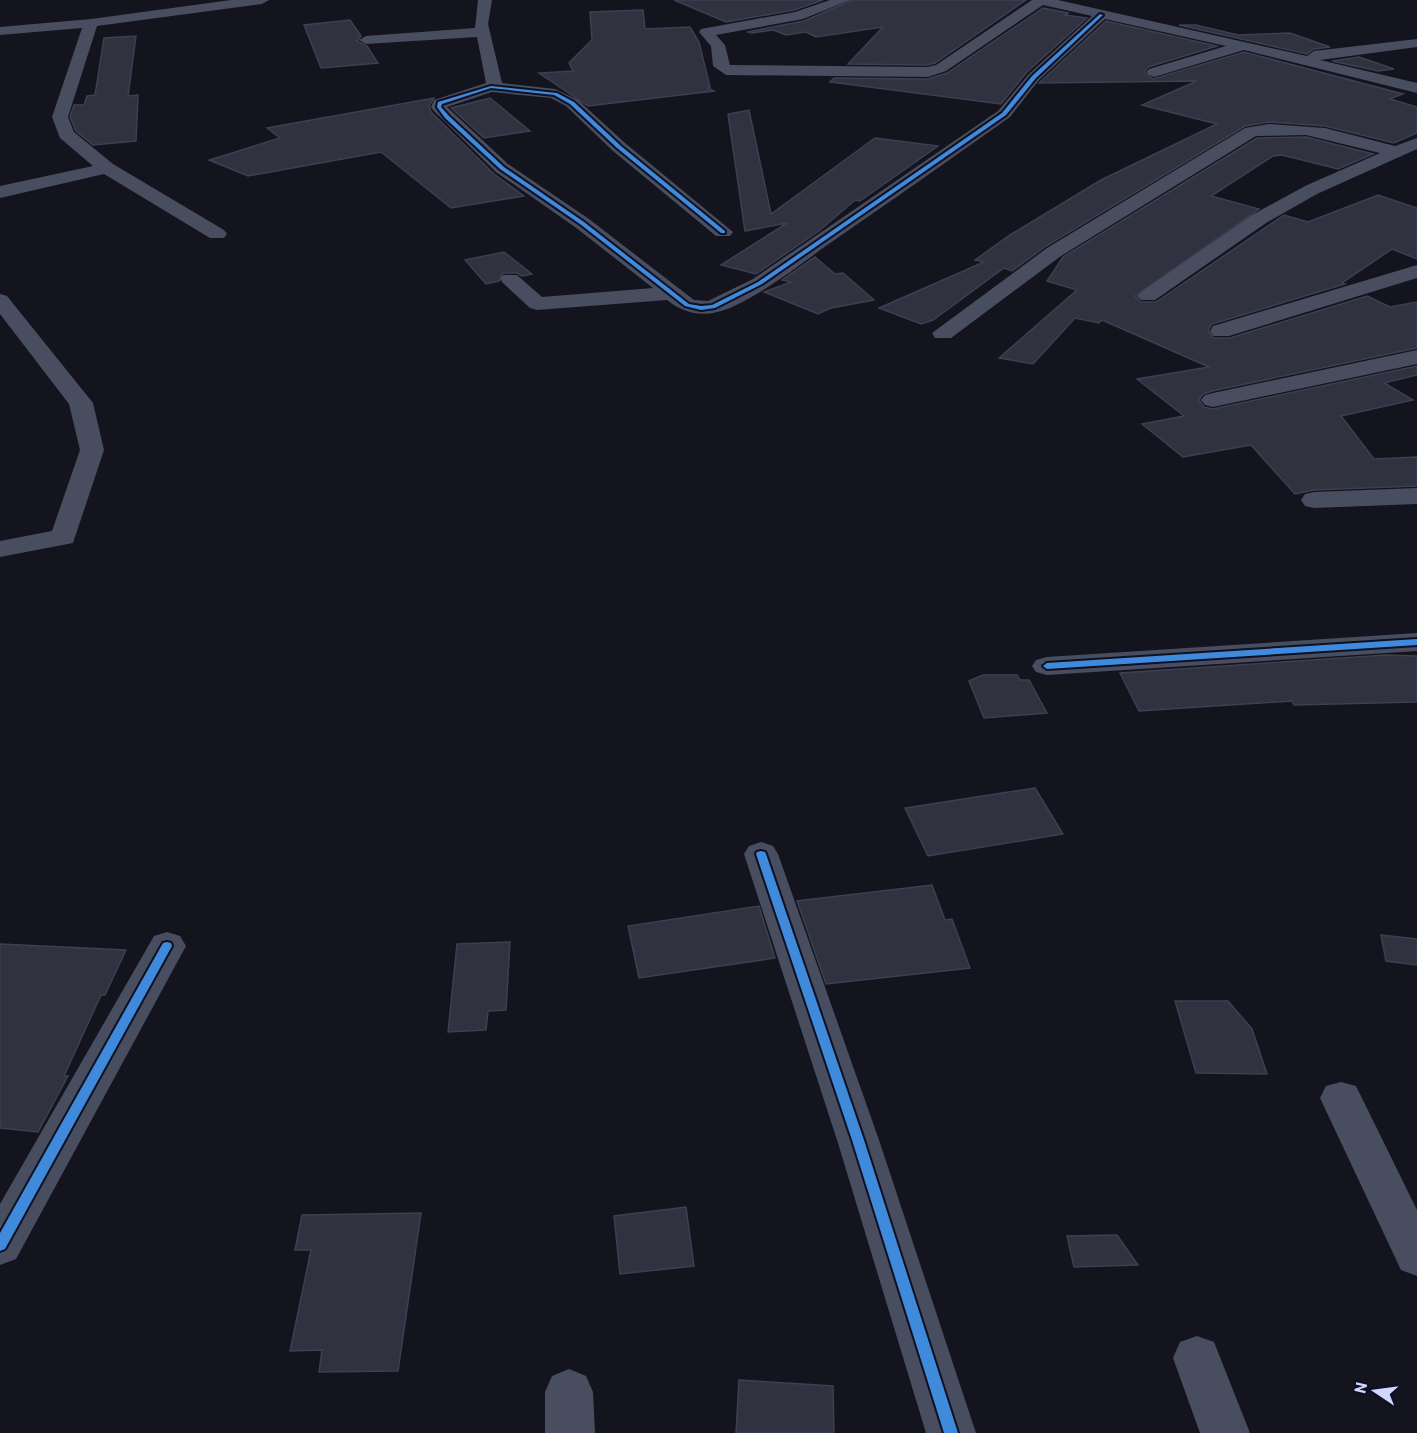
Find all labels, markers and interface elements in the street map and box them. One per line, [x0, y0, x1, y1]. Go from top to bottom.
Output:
north arrow [1345, 1361, 1405, 1421]
text: N [1349, 1380, 1370, 1395]

